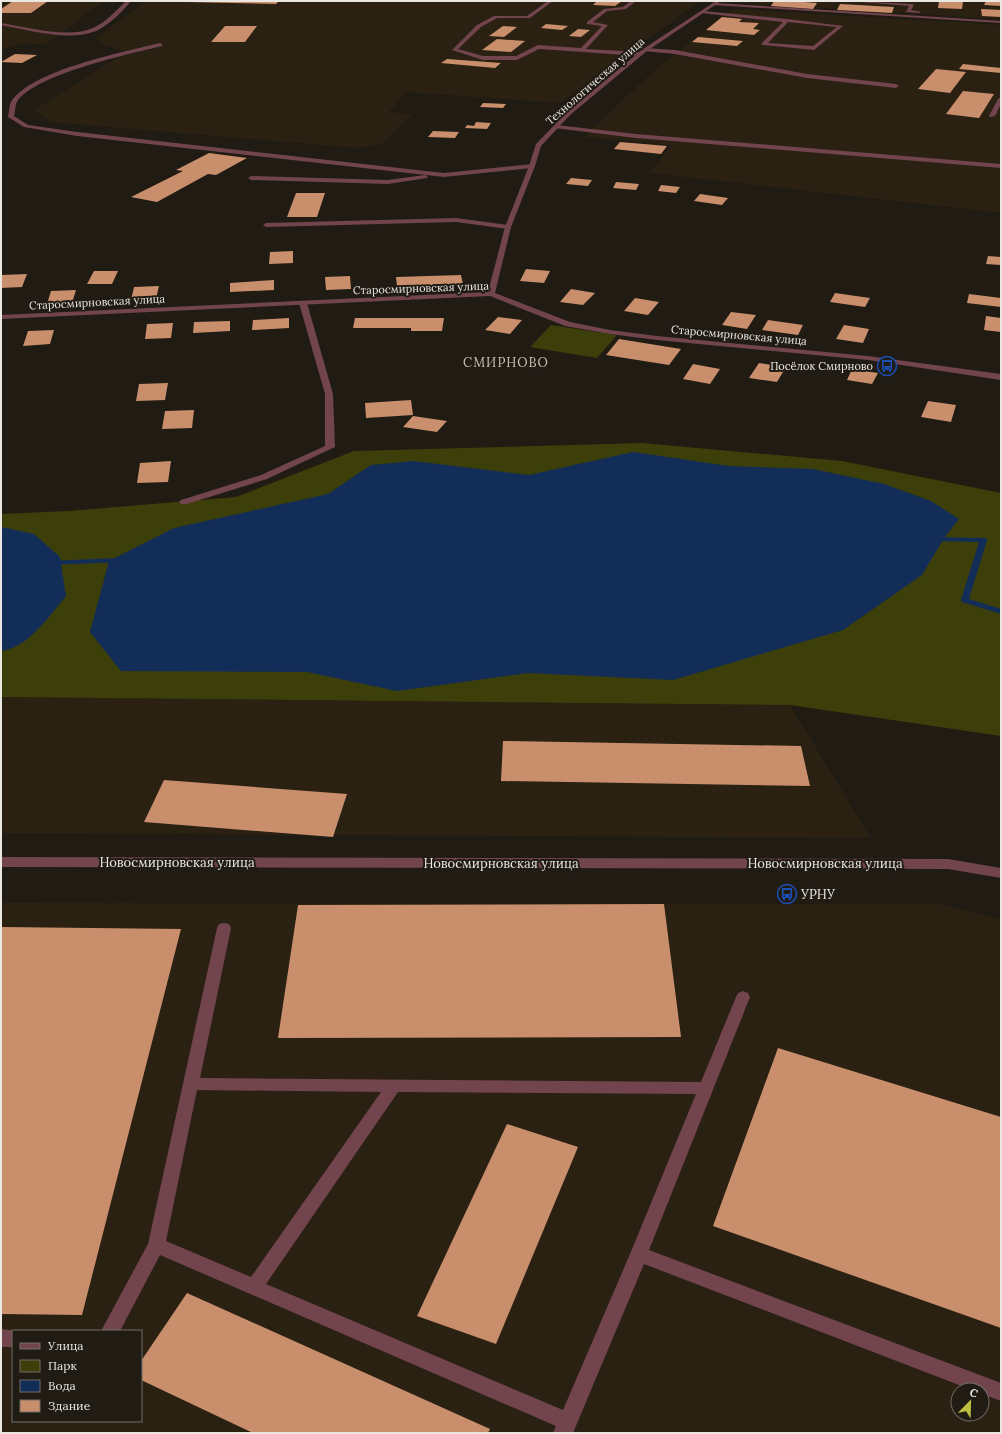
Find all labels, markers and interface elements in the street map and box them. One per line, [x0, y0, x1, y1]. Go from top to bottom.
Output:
street label: Технологическая улица [543, 34, 647, 128]
street label: Старосмирновская улица [353, 279, 490, 297]
street label: Старосмирновская улица [29, 291, 166, 313]
street label: Старосмирновская улица [671, 322, 808, 348]
district label: СМИРНОВО [463, 354, 549, 371]
bus stop icon: Посёлок Смирново [876, 355, 898, 377]
place label: Посёлок Смирново [770, 359, 873, 373]
street label: Новосмирновская улица [99, 854, 255, 871]
street label: Новосмирновская улица [423, 855, 579, 872]
street label: Новосмирновская улица [747, 855, 903, 872]
bus stop icon: УРНУ [776, 883, 798, 905]
place label: УРНУ [800, 886, 836, 903]
legend [12, 1330, 142, 1422]
text: Улица [47, 1338, 84, 1353]
text: Парк [48, 1358, 77, 1373]
text: Вода [48, 1378, 76, 1393]
north arrow [950, 1382, 990, 1422]
text: С [968, 1385, 981, 1401]
text: Здание [48, 1398, 91, 1413]

